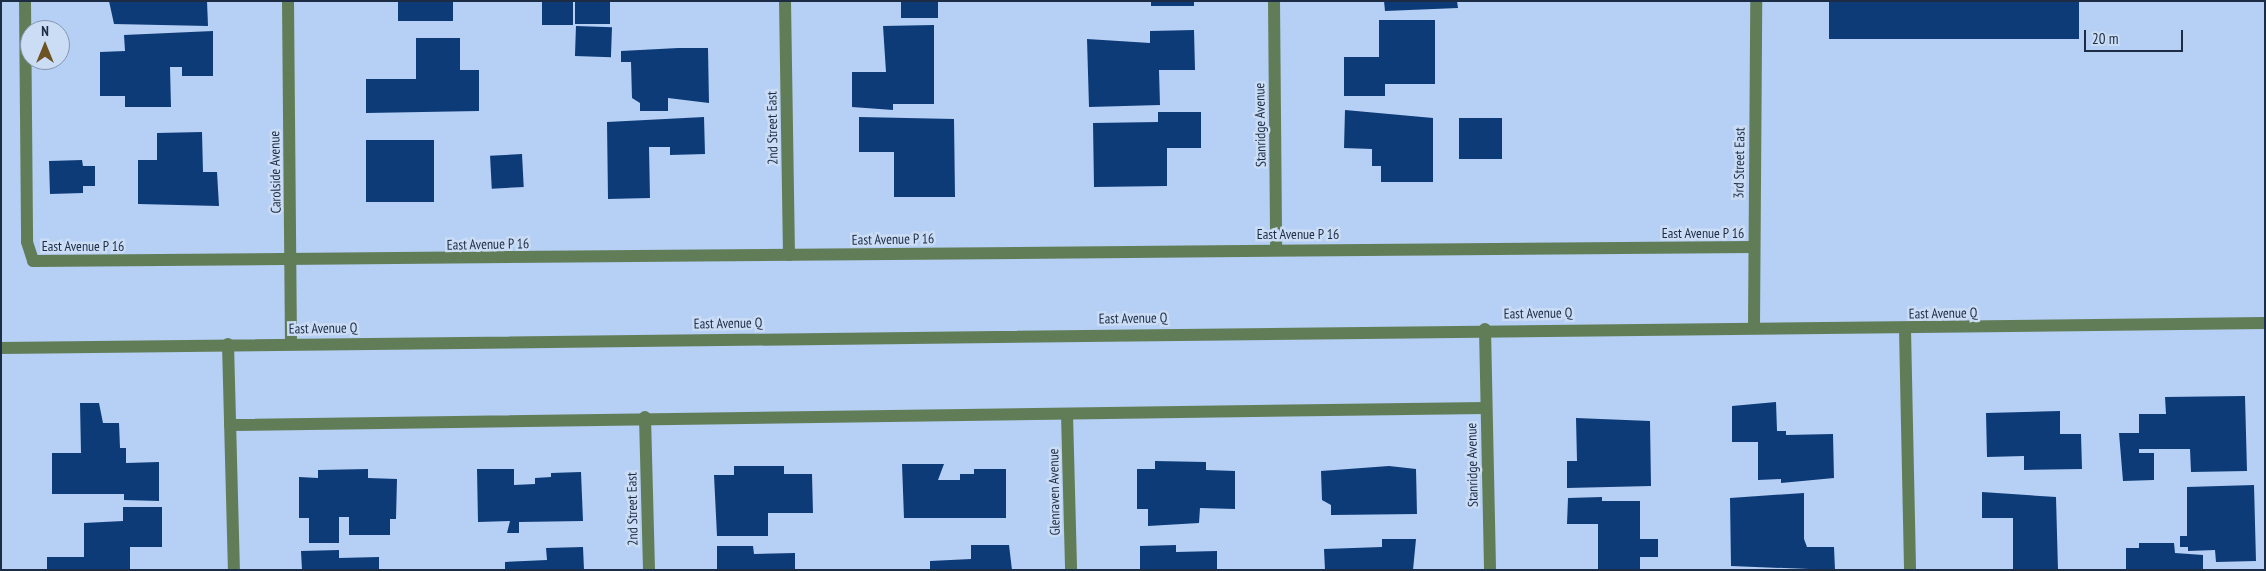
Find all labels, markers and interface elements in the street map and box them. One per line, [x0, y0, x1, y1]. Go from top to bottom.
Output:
north arrow [20, 20, 70, 70]
scale bar [2086, 20, 2185, 52]
text: N [41, 22, 49, 40]
text: 20 m [2092, 29, 2118, 48]
street label: Stanridge Avenue [1251, 82, 1269, 168]
street label: 2nd Street East [763, 91, 781, 165]
street label: 3rd Street East [1730, 127, 1748, 199]
street label: Carolside Avenue [266, 130, 284, 214]
street label: East Avenue P 16 [1661, 225, 1745, 241]
street label: East Avenue P 16 [1256, 226, 1340, 242]
street label: East Avenue P 16 [851, 230, 935, 248]
street label: East Avenue P 16 [446, 235, 530, 253]
street label: East Avenue P 16 [41, 238, 125, 254]
street label: East Avenue Q [1503, 304, 1573, 322]
street label: East Avenue Q [1908, 304, 1978, 322]
street label: East Avenue Q [1098, 309, 1168, 327]
street label: East Avenue Q [693, 314, 763, 332]
street label: East Avenue Q [288, 319, 358, 337]
street label: Stanridge Avenue [1463, 422, 1481, 508]
street label: Glenraven Avenue [1045, 448, 1063, 536]
street label: 2nd Street East [623, 472, 641, 546]

